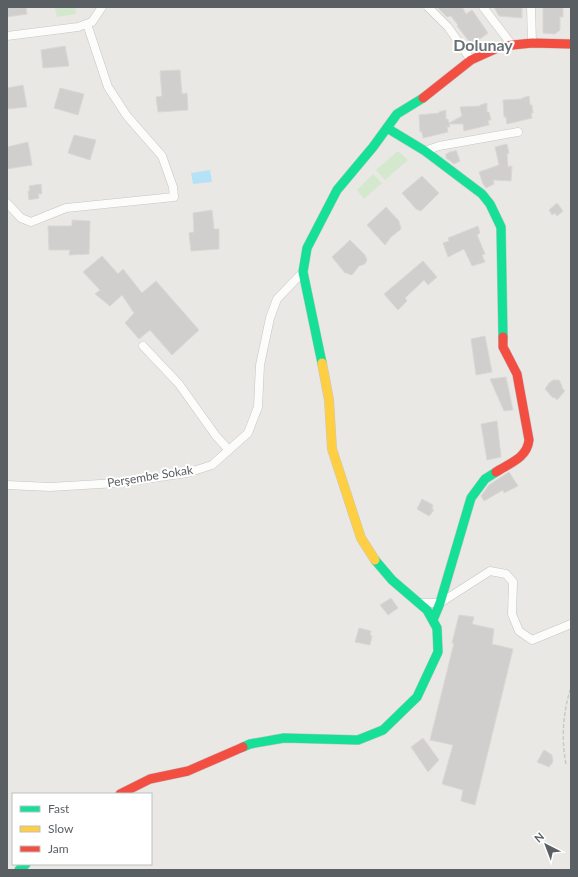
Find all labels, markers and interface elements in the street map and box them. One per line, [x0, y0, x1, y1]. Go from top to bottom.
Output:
district label: Dolunay [453, 35, 513, 54]
street label: Perşembe Sokak [106, 462, 195, 490]
legend [12, 793, 152, 865]
text: Fast [48, 801, 70, 816]
text: Slow [48, 821, 74, 836]
north arrow [526, 825, 566, 865]
text: N [531, 830, 546, 845]
text: Jam [48, 841, 69, 856]

